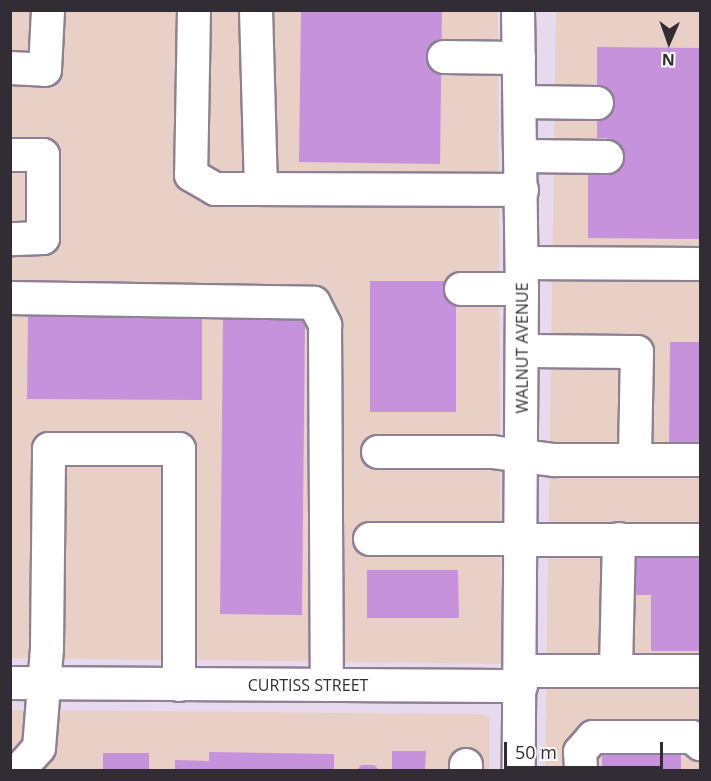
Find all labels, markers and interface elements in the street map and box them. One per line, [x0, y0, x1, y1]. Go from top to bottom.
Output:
north arrow [639, 12, 699, 72]
text: N [661, 49, 675, 71]
street label: WALNUT AVENUE [512, 282, 532, 414]
street label: CURTISS STREET [248, 675, 368, 695]
scale bar [507, 730, 666, 768]
text: 50 m [515, 740, 557, 764]

